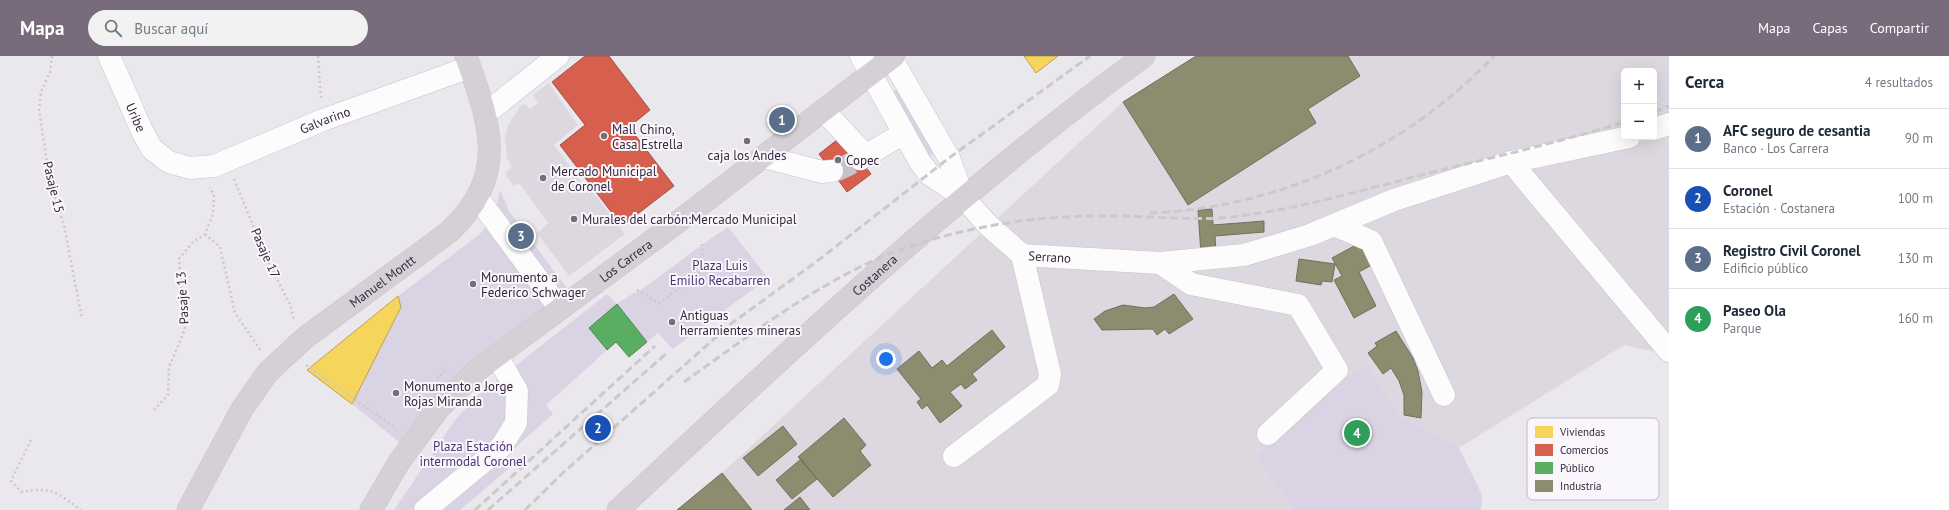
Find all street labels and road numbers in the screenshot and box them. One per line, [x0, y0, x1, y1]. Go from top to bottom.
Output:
street label: Uribe [122, 100, 149, 135]
street label: Galvarino [297, 103, 353, 138]
street label: Pasaje 15 [39, 159, 68, 215]
street label: Pasaje 17 [247, 226, 284, 281]
street label: Los Carrera [596, 236, 656, 286]
street label: Serrano [1028, 247, 1072, 267]
street label: Manuel Montt [346, 251, 419, 311]
street label: Costanera [849, 251, 901, 300]
street label: Pasaje 13 [172, 271, 193, 325]

